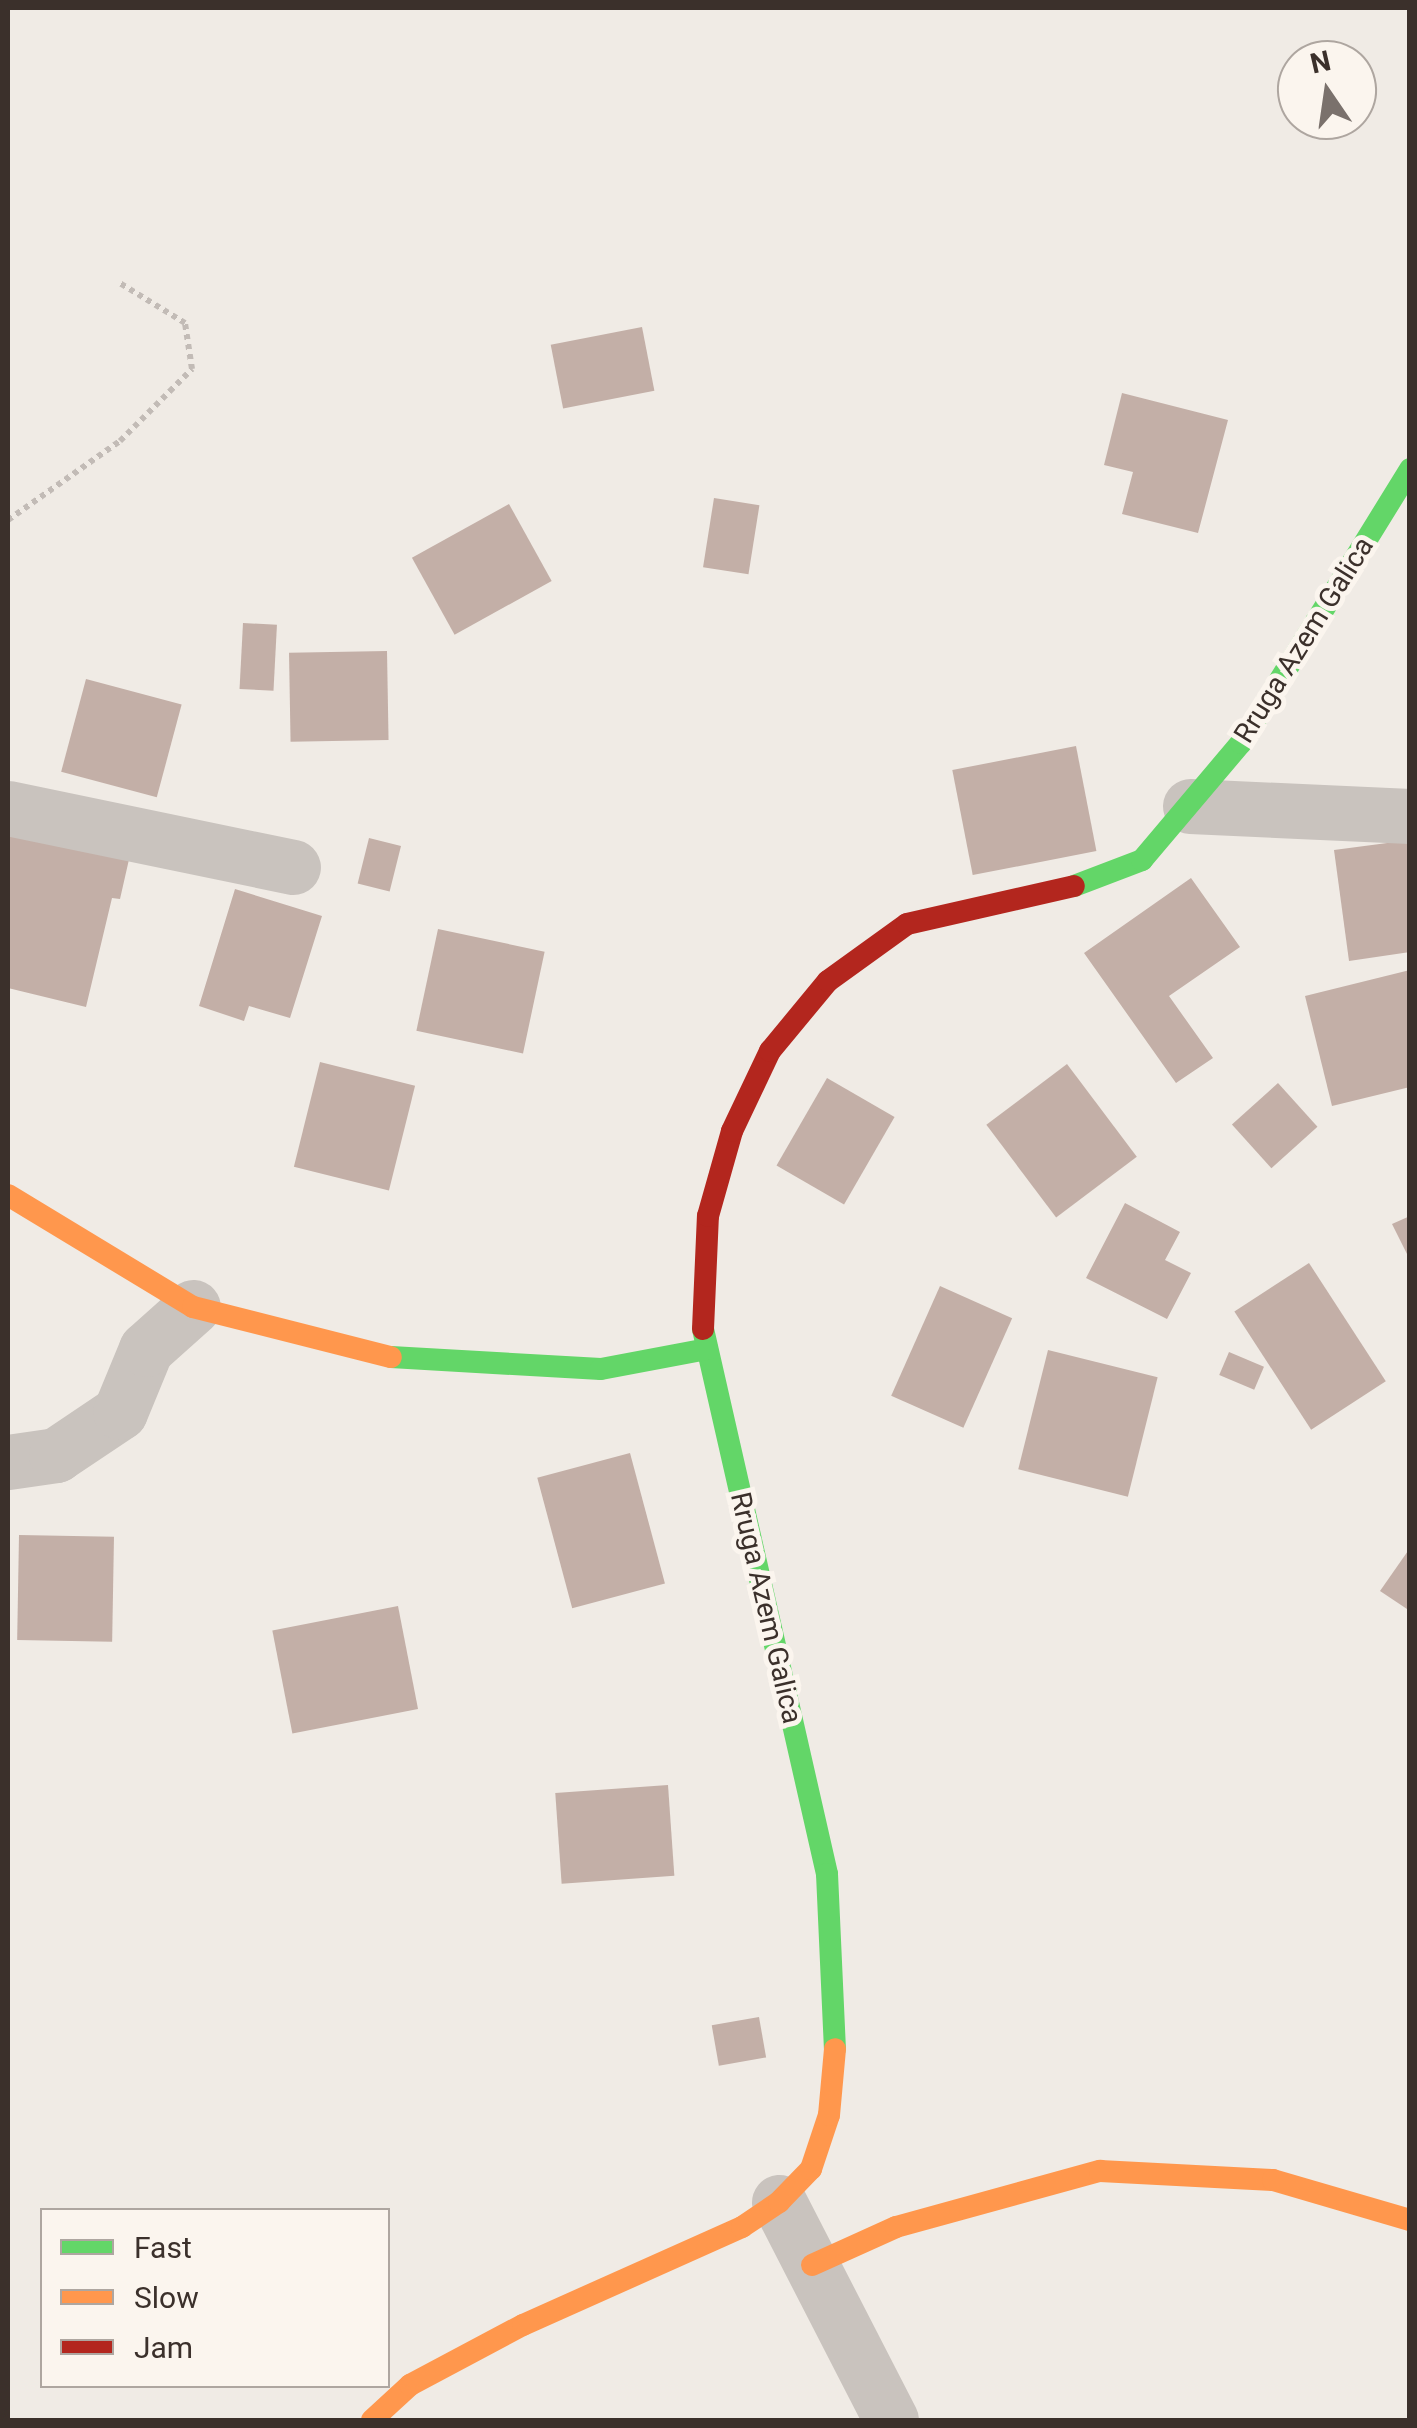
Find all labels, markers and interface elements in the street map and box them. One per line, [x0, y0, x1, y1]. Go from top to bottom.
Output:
north arrow [1277, 40, 1377, 140]
text: N [1307, 44, 1334, 81]
street label: Rruga Azem Galica [1227, 531, 1381, 749]
street label: Rruga Azem Galica [723, 1489, 809, 1727]
legend [40, 2208, 390, 2388]
text: Fast [134, 2230, 192, 2265]
text: Slow [134, 2280, 199, 2315]
text: Jam [134, 2330, 193, 2365]

